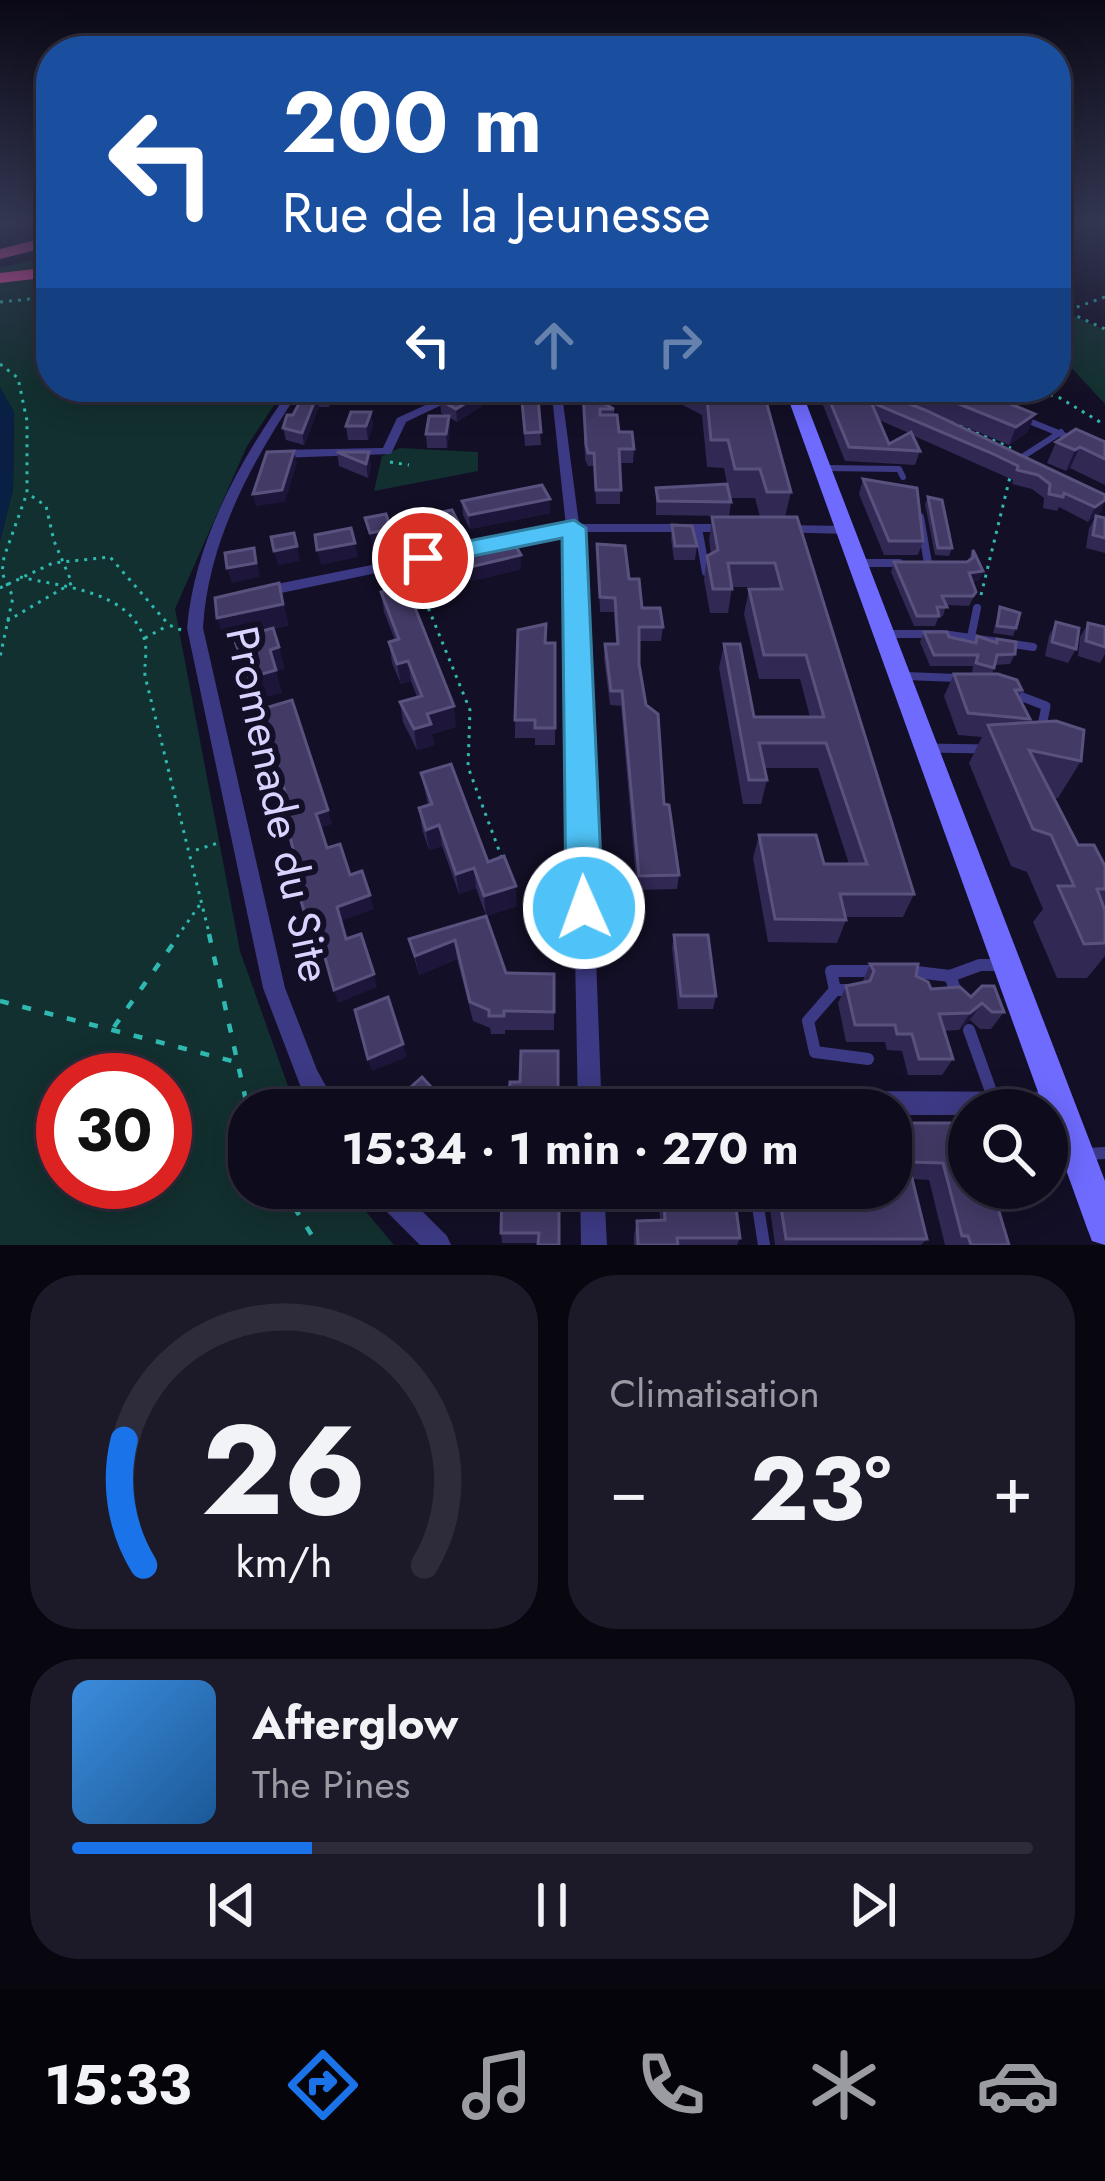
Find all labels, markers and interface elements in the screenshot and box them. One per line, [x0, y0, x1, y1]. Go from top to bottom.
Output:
text: 200 m [282, 62, 542, 184]
icon: left [84, 84, 240, 240]
text: Rue de la Jeunesse [282, 174, 711, 252]
icon: left [395, 312, 461, 378]
icon: ahead [521, 312, 587, 378]
icon: right [647, 312, 713, 378]
pin [372, 507, 474, 609]
icon: arrive [390, 525, 456, 591]
street label: Promenade du Site [209, 620, 348, 988]
position arrow [521, 845, 647, 971]
speed limit sign: 30 [36, 1053, 192, 1209]
map controls [948, 1089, 1068, 1209]
button: search [948, 1089, 1068, 1209]
text: 15:34 · 1 min · 270 m [341, 1116, 799, 1181]
text: Climatisation [610, 1365, 820, 1422]
text: 26 [201, 1380, 366, 1561]
text: 23° [750, 1424, 891, 1554]
text: − [610, 1442, 648, 1538]
text: + [992, 1442, 1033, 1538]
text: km/h [235, 1531, 332, 1593]
text: Afterglow [252, 1691, 458, 1756]
text: The Pines [252, 1756, 410, 1813]
icon: previous [199, 1872, 265, 1938]
icon: pause [519, 1872, 585, 1938]
icon: next [840, 1872, 906, 1938]
icon: directions [281, 2043, 365, 2127]
icon: music [455, 2043, 539, 2127]
icon: phone [629, 2043, 713, 2127]
icon: climate [802, 2043, 886, 2127]
icon: car [976, 2043, 1060, 2127]
text: 15:33 [45, 2046, 192, 2124]

